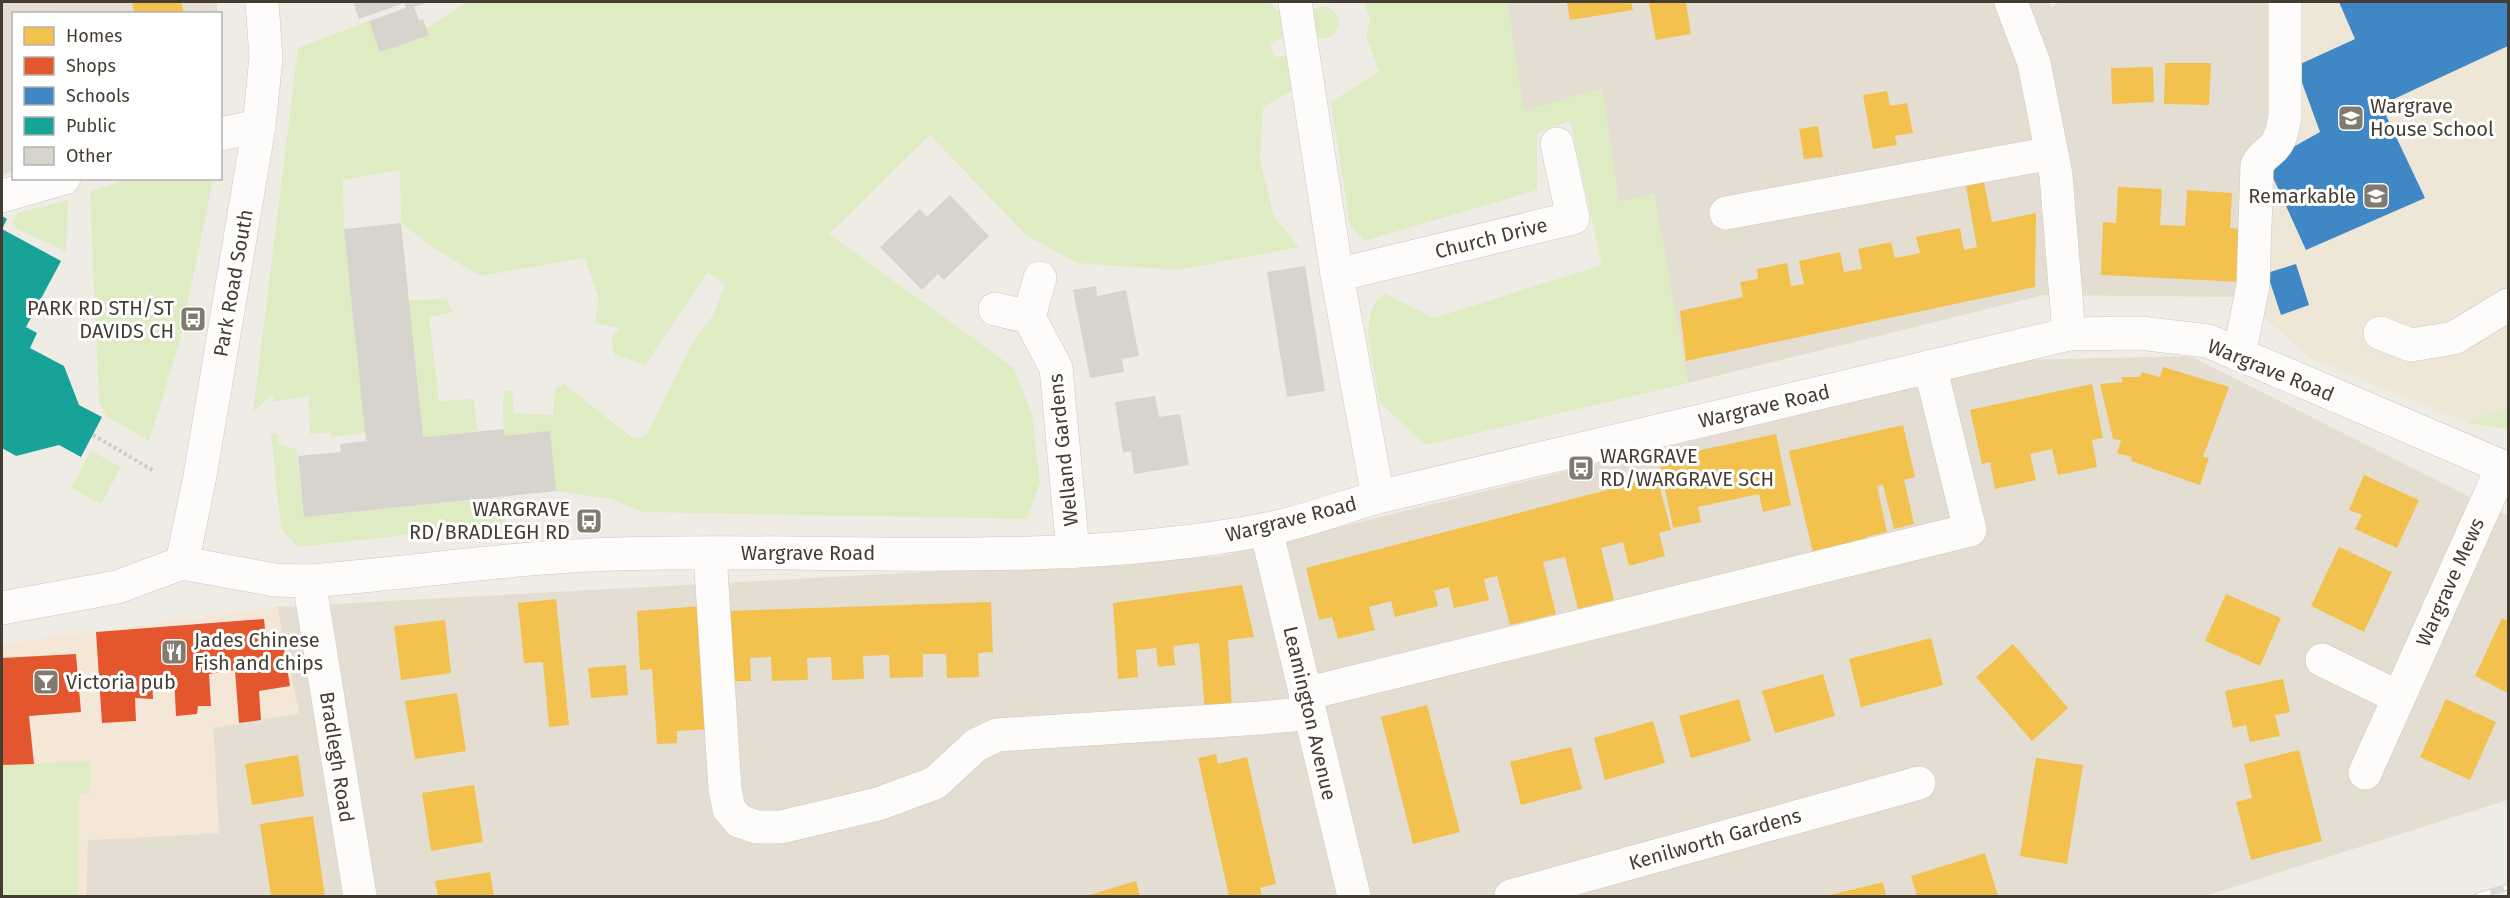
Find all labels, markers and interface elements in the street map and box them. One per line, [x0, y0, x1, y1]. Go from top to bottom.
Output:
legend [12, 12, 222, 180]
text: Homes [66, 25, 122, 47]
text: Shops [66, 55, 116, 77]
text: Schools [66, 85, 130, 107]
place label: Wargrave House School [2370, 94, 2494, 141]
school or university icon: Wargrave House School [2336, 103, 2366, 133]
text: Public [66, 115, 116, 137]
text: Other [66, 145, 112, 167]
school or university icon: Remarkable [2361, 181, 2391, 211]
place label: Remarkable [2248, 184, 2356, 208]
street label: Park Road South [208, 207, 258, 359]
street label: Church Drive [1432, 212, 1550, 264]
place label: PARK RD STH/ST DAVIDS CH [27, 296, 175, 343]
bus stop icon: PARK RD STH/ST DAVIDS CH [178, 304, 208, 334]
street label: Wargrave Road [2204, 334, 2338, 406]
street label: Welland Gardens [1043, 373, 1083, 527]
street label: Wargrave Road [1696, 379, 1832, 433]
place label: WARGRAVE RD/WARGRAVE SCH [1600, 444, 1774, 491]
bus stop icon: WARGRAVE RD/WARGRAVE SCH [1566, 453, 1596, 483]
street label: Wargrave Road [1223, 491, 1359, 547]
place label: WARGRAVE RD/BRADLEGH RD [409, 497, 570, 544]
bus stop icon: WARGRAVE RD/BRADLEGH RD [574, 506, 604, 536]
street label: Wargrave Mews [2411, 514, 2489, 650]
street label: Wargrave Road [741, 541, 875, 565]
street label: Leamington Avenue [1278, 624, 1342, 802]
place label: Jades Chinese Fish and chips [194, 628, 323, 675]
restaurant icon: Jades Chinese Fish and chips [159, 637, 189, 667]
bar icon: Victoria pub [31, 667, 61, 697]
place label: Victoria pub [66, 670, 176, 694]
street label: Bradlegh Road [315, 690, 359, 824]
street label: Kenilworth Gardens [1626, 803, 1804, 875]

